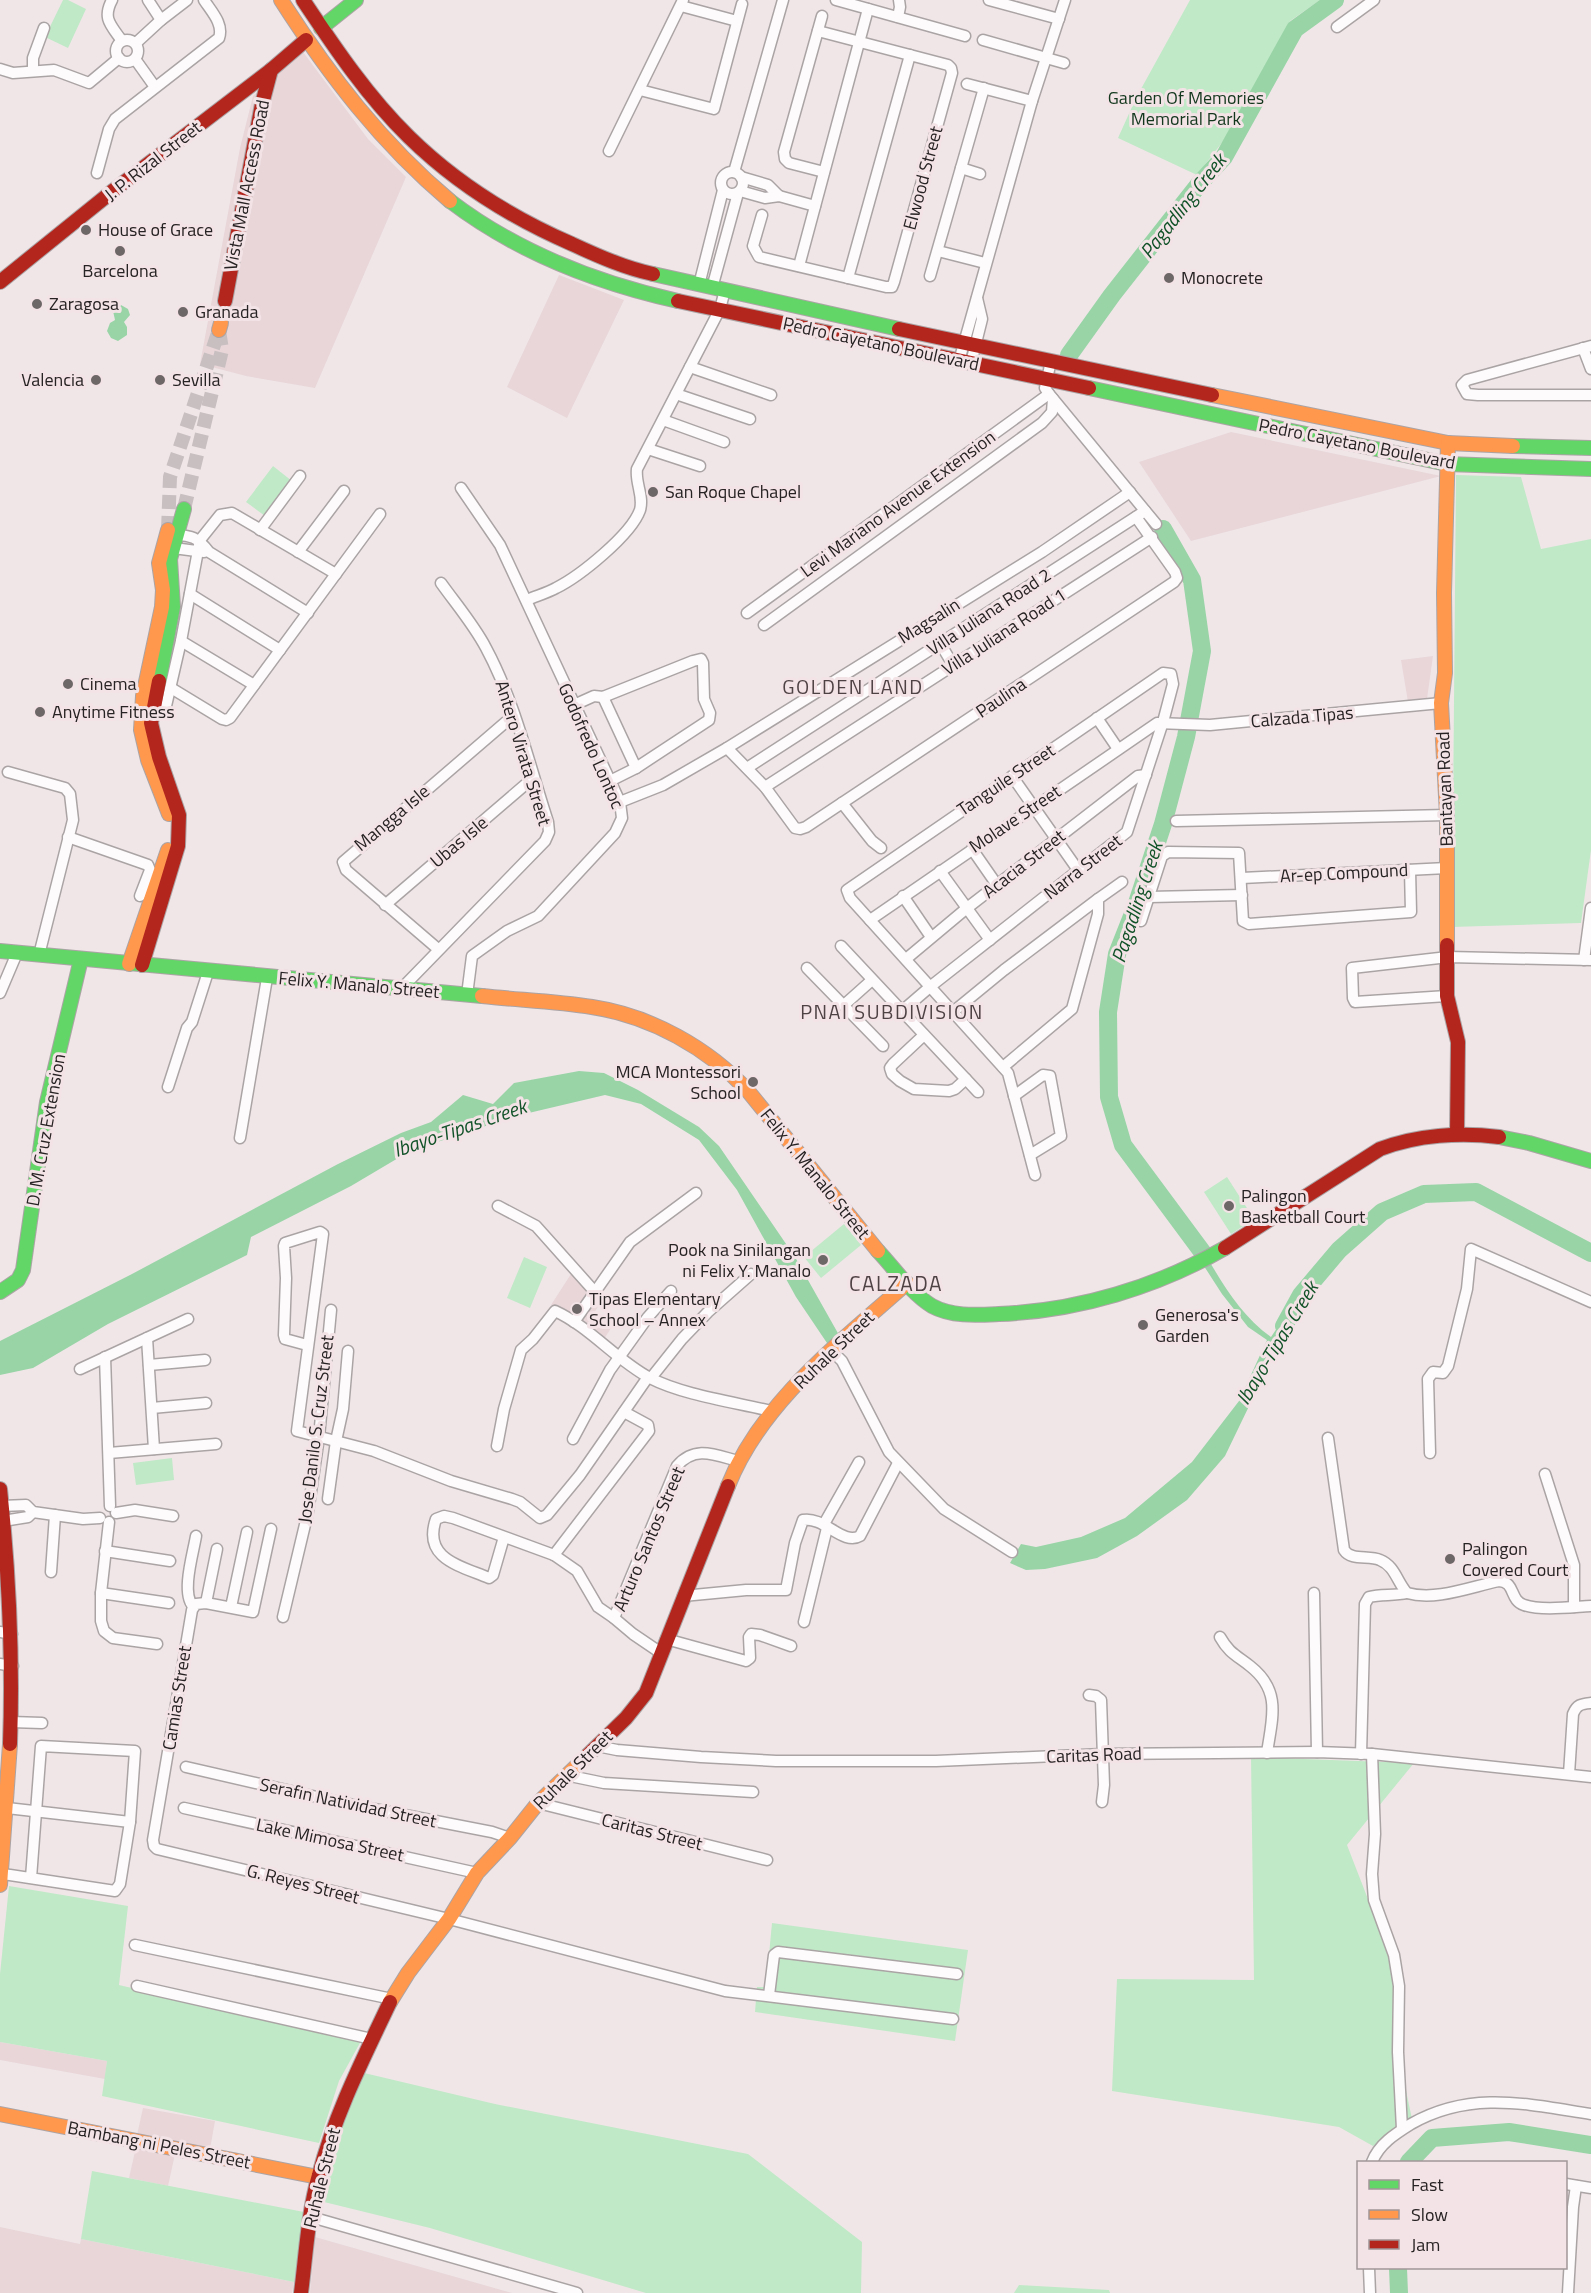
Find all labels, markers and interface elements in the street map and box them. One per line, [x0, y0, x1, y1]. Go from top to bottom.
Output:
park label: Garden Of Memories Memorial Park [1108, 84, 1264, 132]
street label: Vista Mall Access Road [217, 97, 276, 273]
street label: J. P. Rizal Street [98, 114, 208, 207]
street label: Elwood Street [896, 122, 950, 233]
water label: Pagadling Creek [1132, 145, 1235, 265]
place label: House of Grace [98, 216, 213, 243]
marker: House of Grace [79, 223, 93, 237]
marker: Barcelona [113, 244, 127, 258]
place label: Barcelona [82, 257, 158, 284]
place label: Monocrete [1181, 264, 1263, 291]
marker: Monocrete [1162, 271, 1176, 285]
place label: Zaragosa [49, 290, 119, 317]
marker: Zaragosa [30, 297, 44, 311]
place label: Granada [195, 298, 259, 325]
marker: Granada [176, 305, 190, 319]
street label: Pedro Cayetano Boulevard [781, 310, 982, 377]
place label: Valencia [21, 366, 84, 393]
place label: Sevilla [172, 366, 221, 393]
marker: Valencia [89, 373, 103, 387]
marker: Sevilla [153, 373, 167, 387]
street label: Pedro Cayetano Boulevard [1256, 411, 1458, 476]
street label: Levi Mariano Avenue Extension [795, 423, 1001, 584]
place label: San Roque Chapel [665, 478, 801, 505]
marker: San Roque Chapel [646, 485, 660, 499]
street label: Villa Juliana Road 2 [921, 561, 1056, 662]
street label: Villa Juliana Road 1 [936, 581, 1071, 682]
street label: Magsalin [893, 591, 965, 650]
place label: Cinema [80, 670, 137, 697]
district label: GOLDEN LAND [782, 671, 924, 702]
street label: Paulina [970, 671, 1031, 724]
marker: Cinema [61, 677, 75, 691]
street label: Antero Virata Street [489, 677, 559, 829]
street label: Godofredo Lontoc [552, 679, 631, 813]
place label: Anytime Fitness [52, 698, 175, 725]
street label: Calzada Tipas [1249, 699, 1354, 734]
marker: Anytime Fitness [33, 705, 47, 719]
street label: Bantayan Road [1429, 731, 1460, 847]
street label: Tanguile Street [951, 736, 1061, 822]
street label: Molave Street [963, 777, 1067, 859]
street label: Mangga Isle [348, 778, 435, 857]
street label: Ubas Isle [424, 809, 494, 874]
street label: Acacia Street [977, 822, 1071, 905]
street label: Narra Street [1038, 827, 1128, 906]
water label: Pagadling Creek [1102, 835, 1171, 967]
street label: Ar-ep Compound [1279, 856, 1409, 889]
street label: Felix Y. Manalo Street [277, 964, 441, 1005]
district label: PNAI SUBDIVISION [800, 996, 984, 1027]
street label: D. M. Cruz Extension [19, 1052, 72, 1208]
place label: MCA Montessori School [615, 1058, 741, 1106]
marker: MCA Montessori School [746, 1075, 760, 1089]
water label: Ibayo-Tipas Creek [389, 1090, 533, 1165]
street label: Felix Y. Manalo Street [754, 1102, 877, 1245]
place label: Palingon Basketball Court [1241, 1182, 1366, 1230]
marker: Palingon Basketball Court [1222, 1199, 1236, 1213]
place label: Pook na Sinilangan ni Felix Y. Manalo [668, 1236, 811, 1284]
marker: Pook na Sinilangan ni Felix Y. Manalo [816, 1253, 830, 1267]
district label: CALZADA [849, 1267, 943, 1299]
water label: Ibayo-Tipas Creek [1228, 1273, 1327, 1410]
place label: Tipas Elementary School – Annex [589, 1285, 721, 1333]
place label: Generosa's Garden [1155, 1301, 1239, 1349]
marker: Tipas Elementary School – Annex [570, 1302, 584, 1316]
street label: Ruhale Street [787, 1304, 881, 1395]
marker: Generosa's Garden [1136, 1318, 1150, 1332]
street label: Jose Danilo S. Cruz Street [291, 1333, 341, 1525]
street label: Arturo Santos Street [606, 1461, 692, 1616]
place label: Palingon Covered Court [1462, 1535, 1569, 1583]
marker: Palingon Covered Court [1443, 1552, 1457, 1566]
street label: Camias Street [155, 1643, 198, 1752]
street label: Ruhale Street [527, 1723, 619, 1816]
street label: Caritas Road [1046, 1739, 1142, 1770]
street label: Serafin Natividad Street [257, 1771, 440, 1835]
street label: Caritas Street [599, 1806, 706, 1857]
street label: Lake Mimosa Street [254, 1811, 407, 1868]
street label: G. Reyes Street [244, 1856, 363, 1911]
street label: Bambang ni Peles Street [65, 2114, 254, 2176]
street label: Ruhale Street [296, 2124, 347, 2231]
legend [1357, 2161, 1567, 2269]
text: Fast [1411, 2171, 1444, 2198]
text: Slow [1411, 2201, 1448, 2228]
text: Jam [1411, 2231, 1440, 2258]

